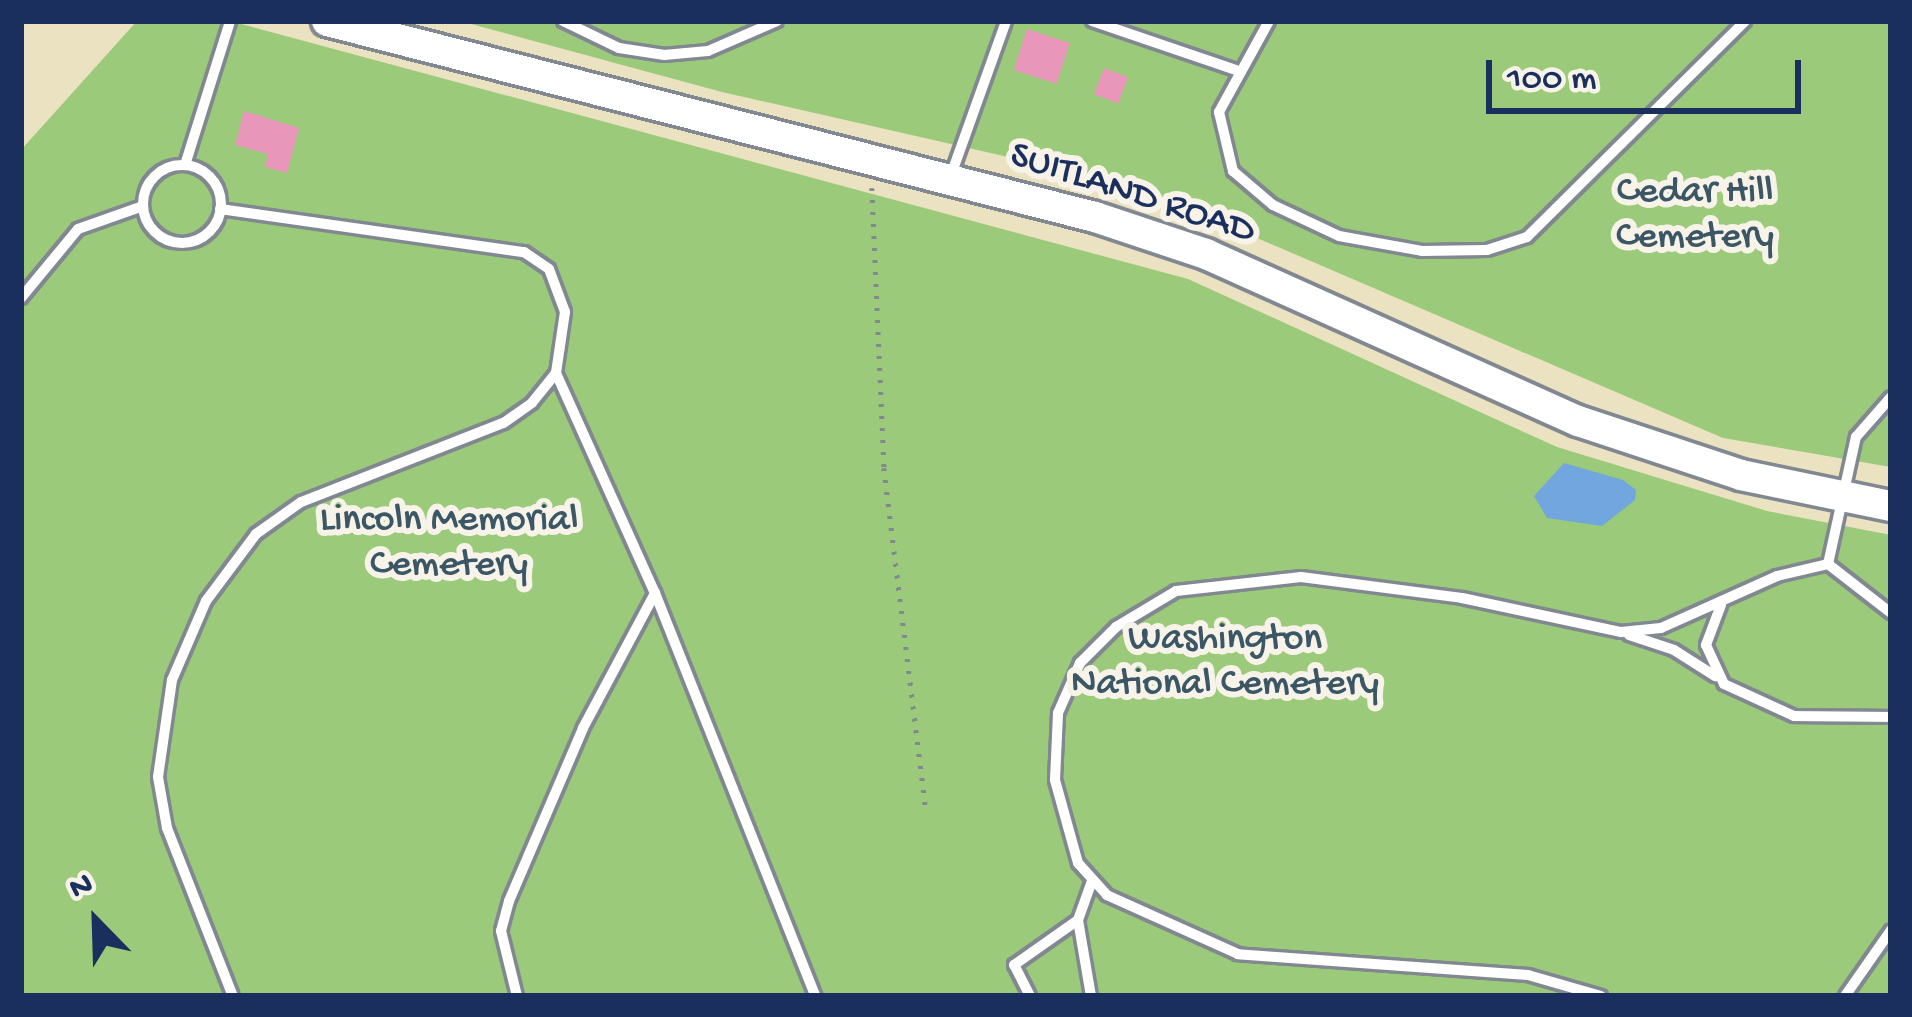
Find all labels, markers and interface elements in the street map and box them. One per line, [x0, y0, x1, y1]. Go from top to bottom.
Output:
scale bar [1492, 36, 1807, 110]
text: 100 m [1507, 59, 1597, 102]
street label: SUITLAND ROAD [1004, 133, 1260, 257]
park label: Cedar Hill Cemetery [1616, 171, 1774, 262]
park label: Lincoln Memorial Cemetery [320, 499, 578, 590]
park label: Washington National Cemetery [1071, 618, 1379, 709]
north arrow [36, 861, 156, 981]
text: N [65, 866, 99, 910]

